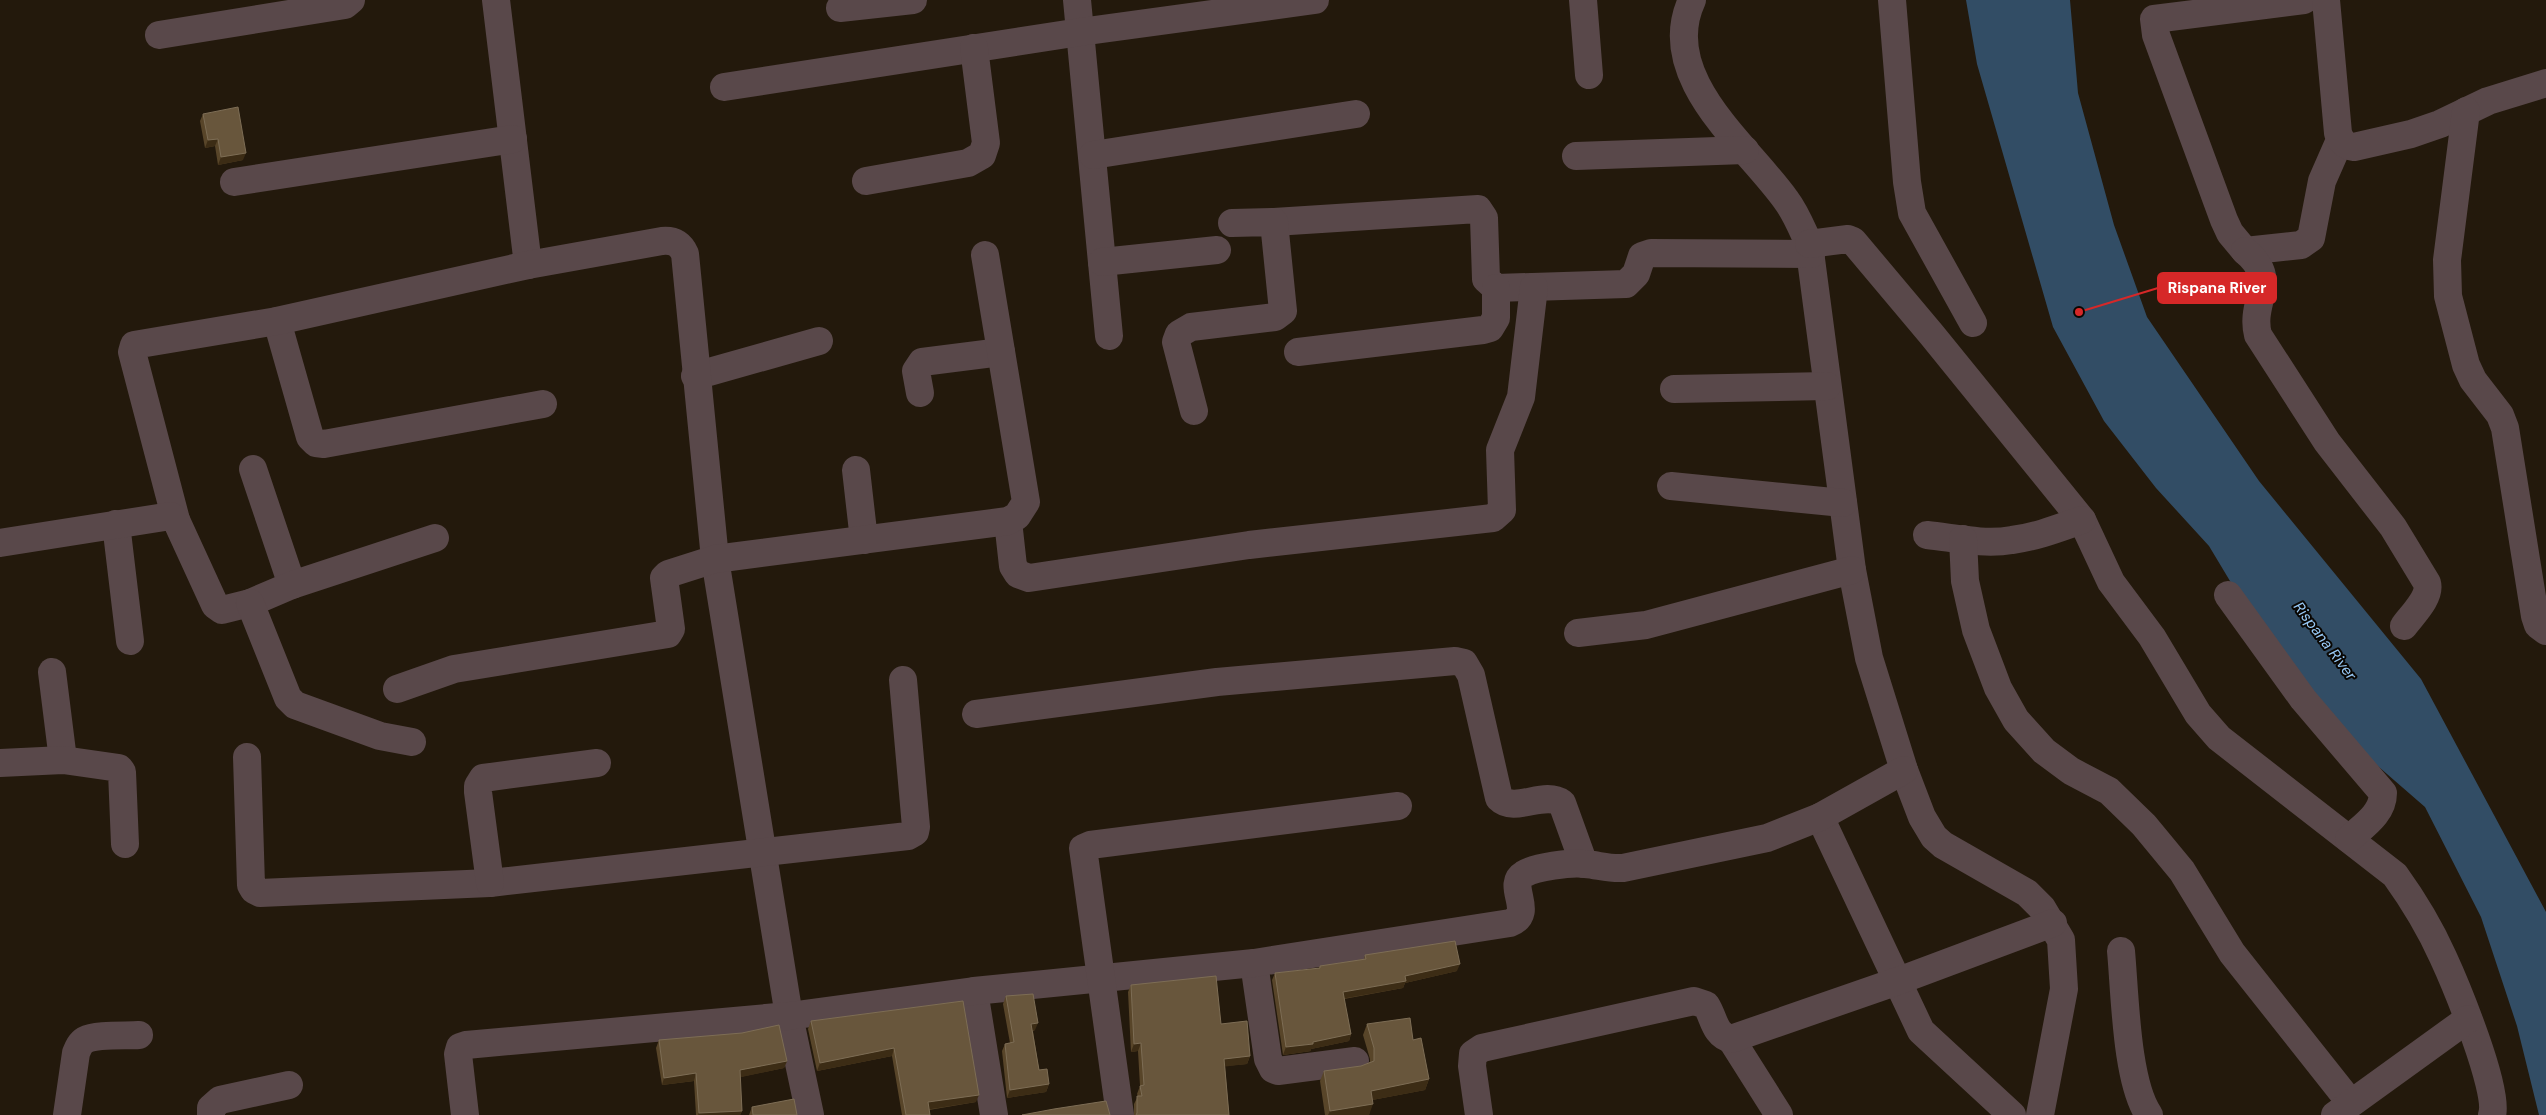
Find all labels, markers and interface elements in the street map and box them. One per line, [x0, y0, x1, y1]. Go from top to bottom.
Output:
callout: Rispana River [2158, 273, 2276, 303]
text: Rispana River [2168, 278, 2266, 298]
water label: Rispana River [2289, 598, 2361, 685]

